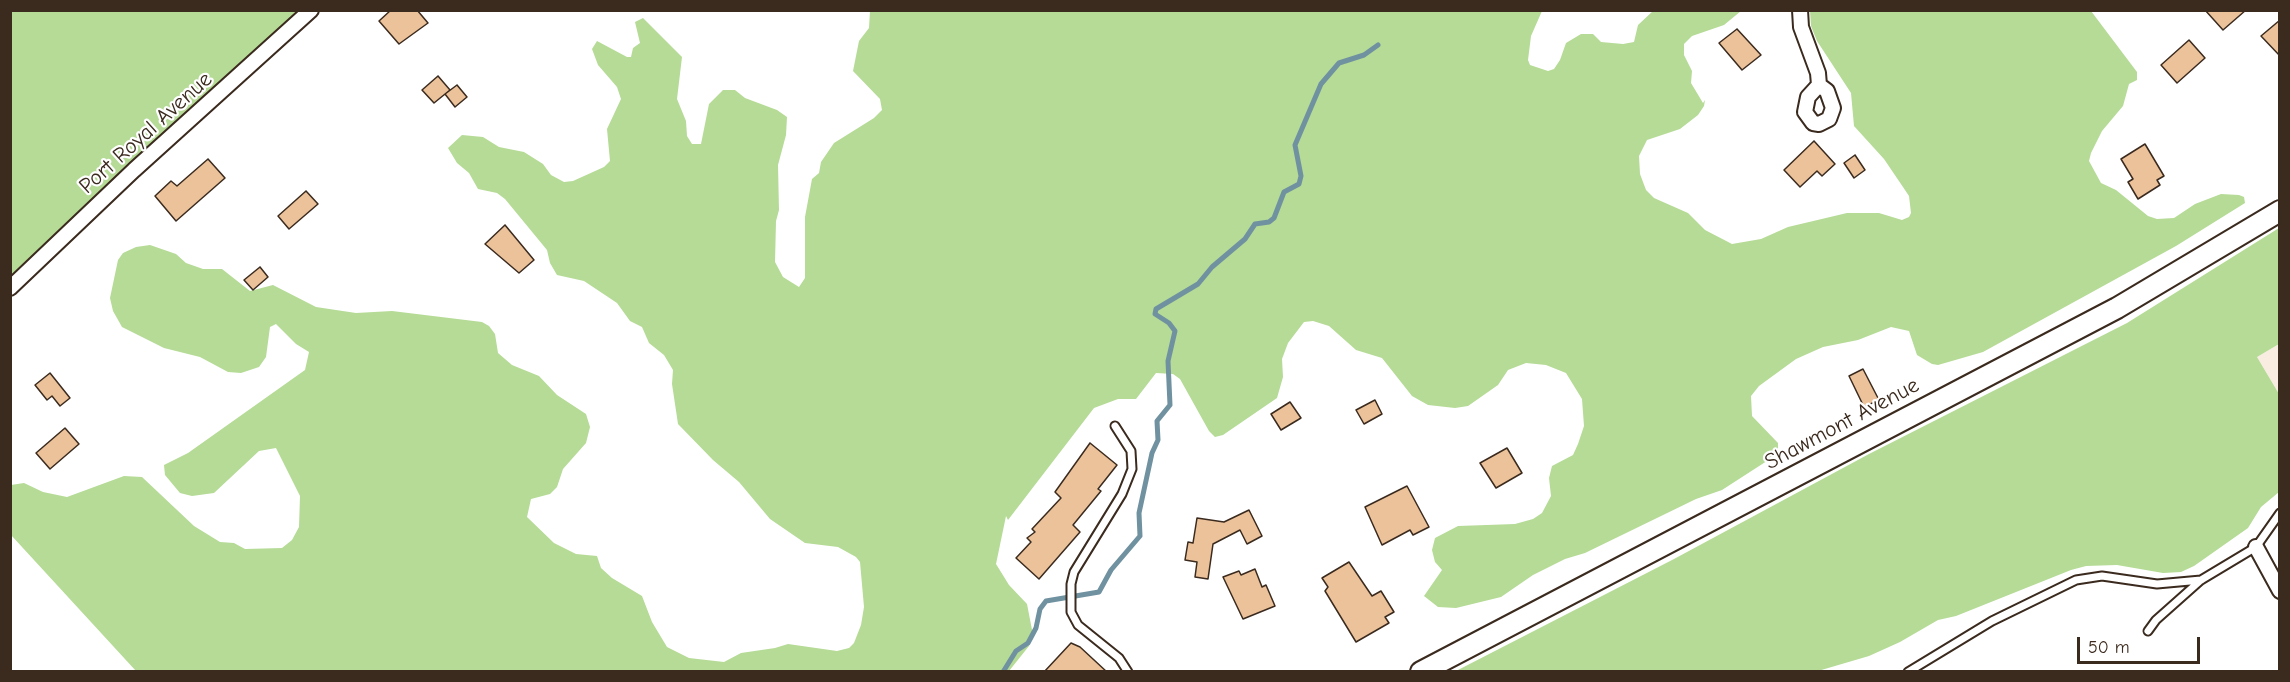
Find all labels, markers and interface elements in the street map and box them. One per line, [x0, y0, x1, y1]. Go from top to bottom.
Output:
street label: Port Royal Avenue [74, 66, 218, 200]
street label: Shawmont Avenue [1760, 372, 1924, 476]
scale bar [2080, 625, 2203, 663]
text: 50 m [2088, 637, 2130, 658]

